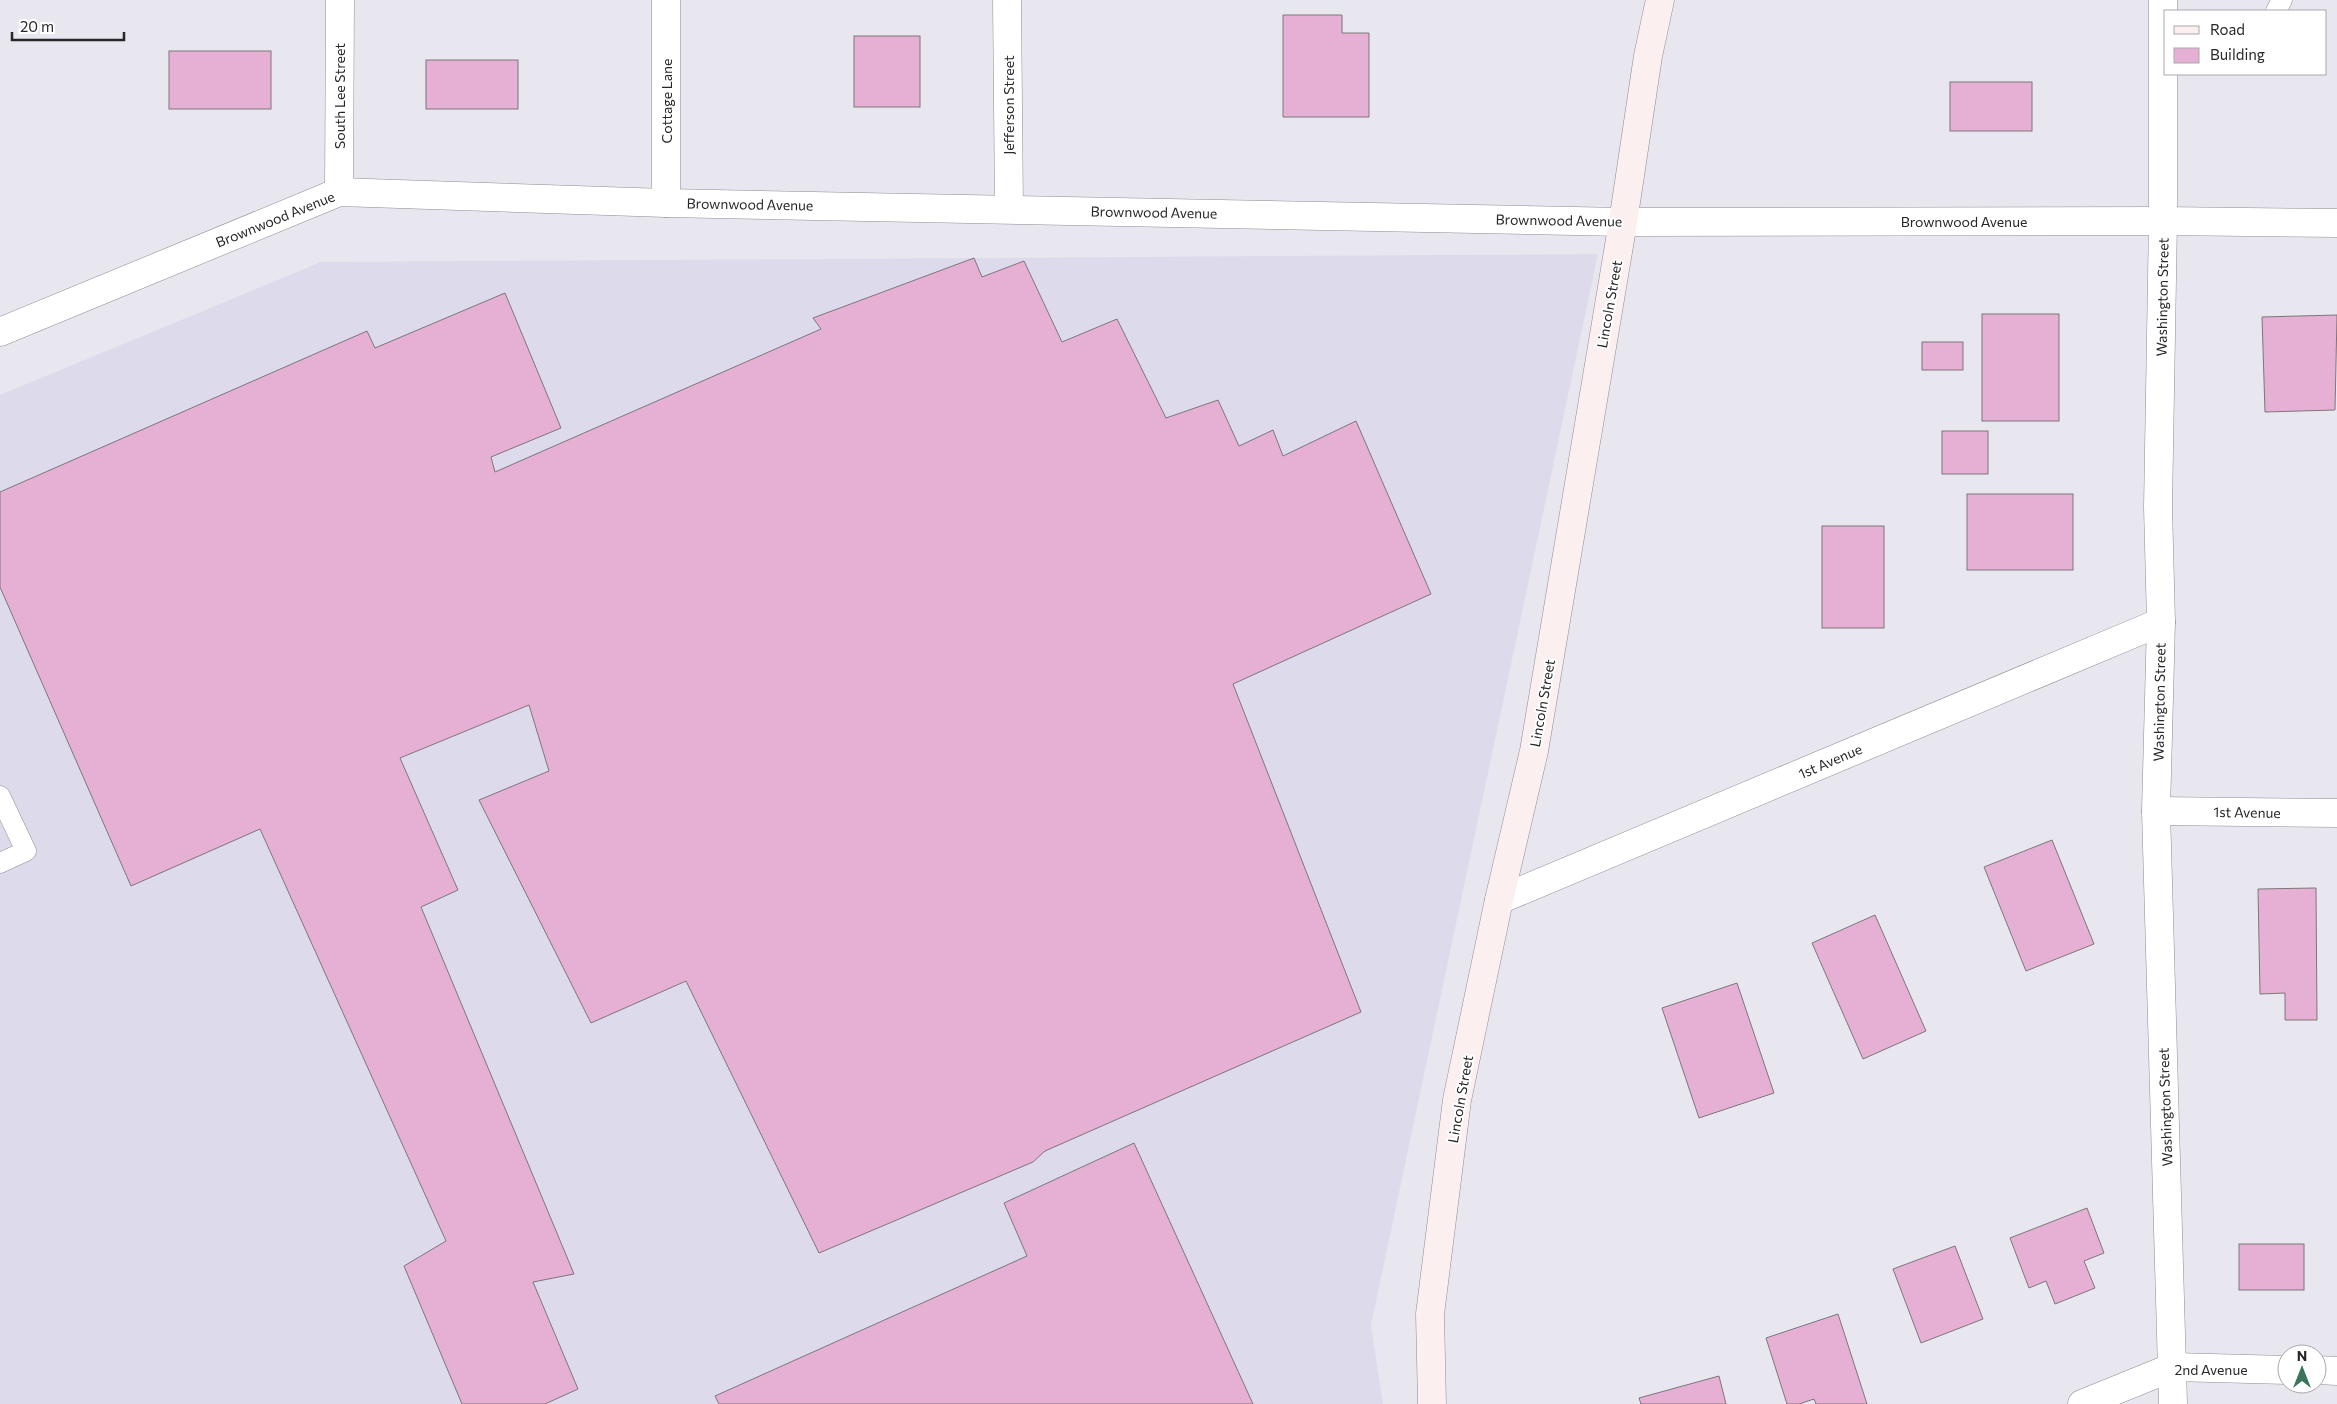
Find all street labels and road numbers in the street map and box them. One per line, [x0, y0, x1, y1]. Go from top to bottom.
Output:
street label: South Lee Street [331, 43, 348, 149]
street label: Jefferson Street [1000, 55, 1017, 155]
street label: Cottage Lane [658, 59, 675, 143]
street label: Brownwood Avenue [213, 187, 337, 251]
street label: Brownwood Avenue [687, 194, 813, 214]
street label: Brownwood Avenue [1091, 202, 1217, 222]
street label: Brownwood Avenue [1496, 210, 1622, 230]
street label: Brownwood Avenue [1901, 213, 2027, 230]
street label: Washington Street [2152, 237, 2172, 357]
street label: Lincoln Street [1593, 259, 1625, 349]
street label: Washington Street [2149, 642, 2169, 762]
street label: Lincoln Street [1526, 658, 1558, 748]
street label: 1st Avenue [1796, 740, 1864, 782]
street label: 1st Avenue [2213, 803, 2281, 821]
street label: Washington Street [2154, 1047, 2176, 1167]
street label: Lincoln Street [1444, 1054, 1476, 1144]
street label: 2nd Avenue [2174, 1361, 2248, 1378]

